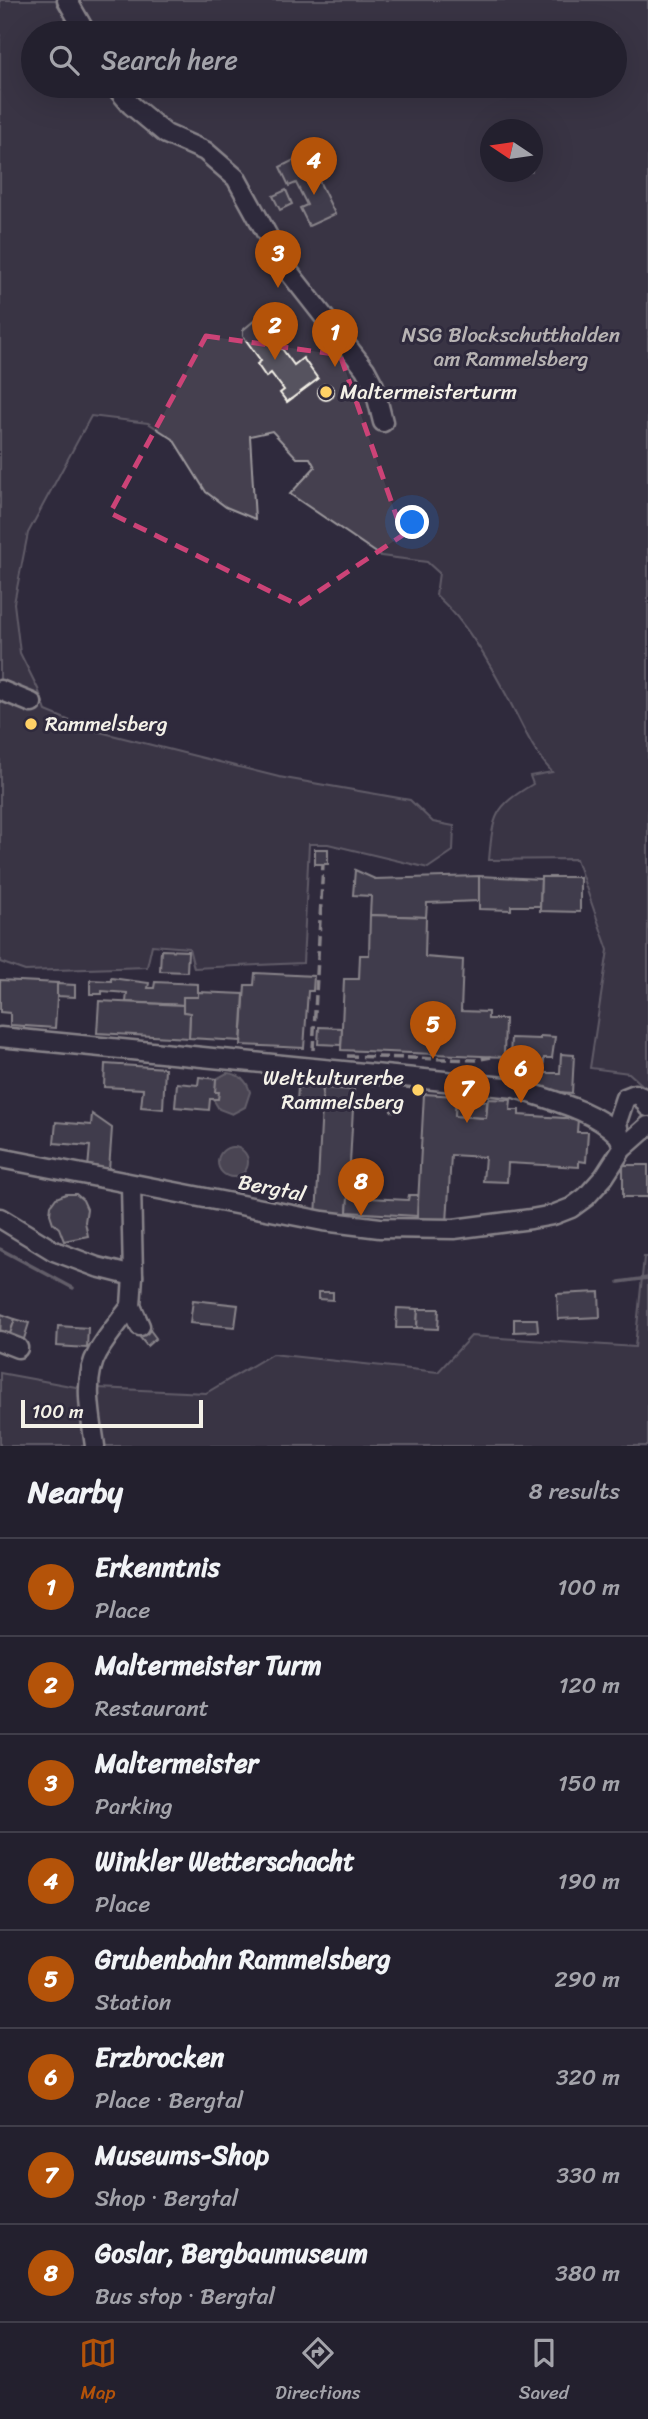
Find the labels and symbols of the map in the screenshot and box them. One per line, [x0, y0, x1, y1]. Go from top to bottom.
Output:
north arrow [480, 119, 543, 182]
pin: 4 [291, 137, 337, 195]
pin: 3 [255, 230, 301, 288]
pin: 2 [252, 302, 298, 360]
pin: 1 [312, 309, 358, 367]
park label: NSG Blockschutthalden am Rammelsberg [402, 316, 620, 378]
place label: Maltermeisterturm [340, 373, 517, 411]
marker: Maltermeisterturm [318, 384, 334, 400]
your location [395, 505, 429, 539]
place label: Rammelsberg [45, 705, 168, 743]
marker: Rammelsberg [23, 716, 39, 732]
pin: 5 [410, 1001, 456, 1059]
pin: 6 [498, 1045, 544, 1103]
place label: Weltkulturerbe Rammelsberg [263, 1059, 404, 1121]
pin: 7 [444, 1065, 490, 1123]
marker: Weltkulturerbe Rammelsberg [410, 1082, 426, 1098]
pin: 8 [338, 1158, 384, 1216]
street label: Bergtal [235, 1163, 310, 1213]
scale bar [21, 1397, 203, 1429]

